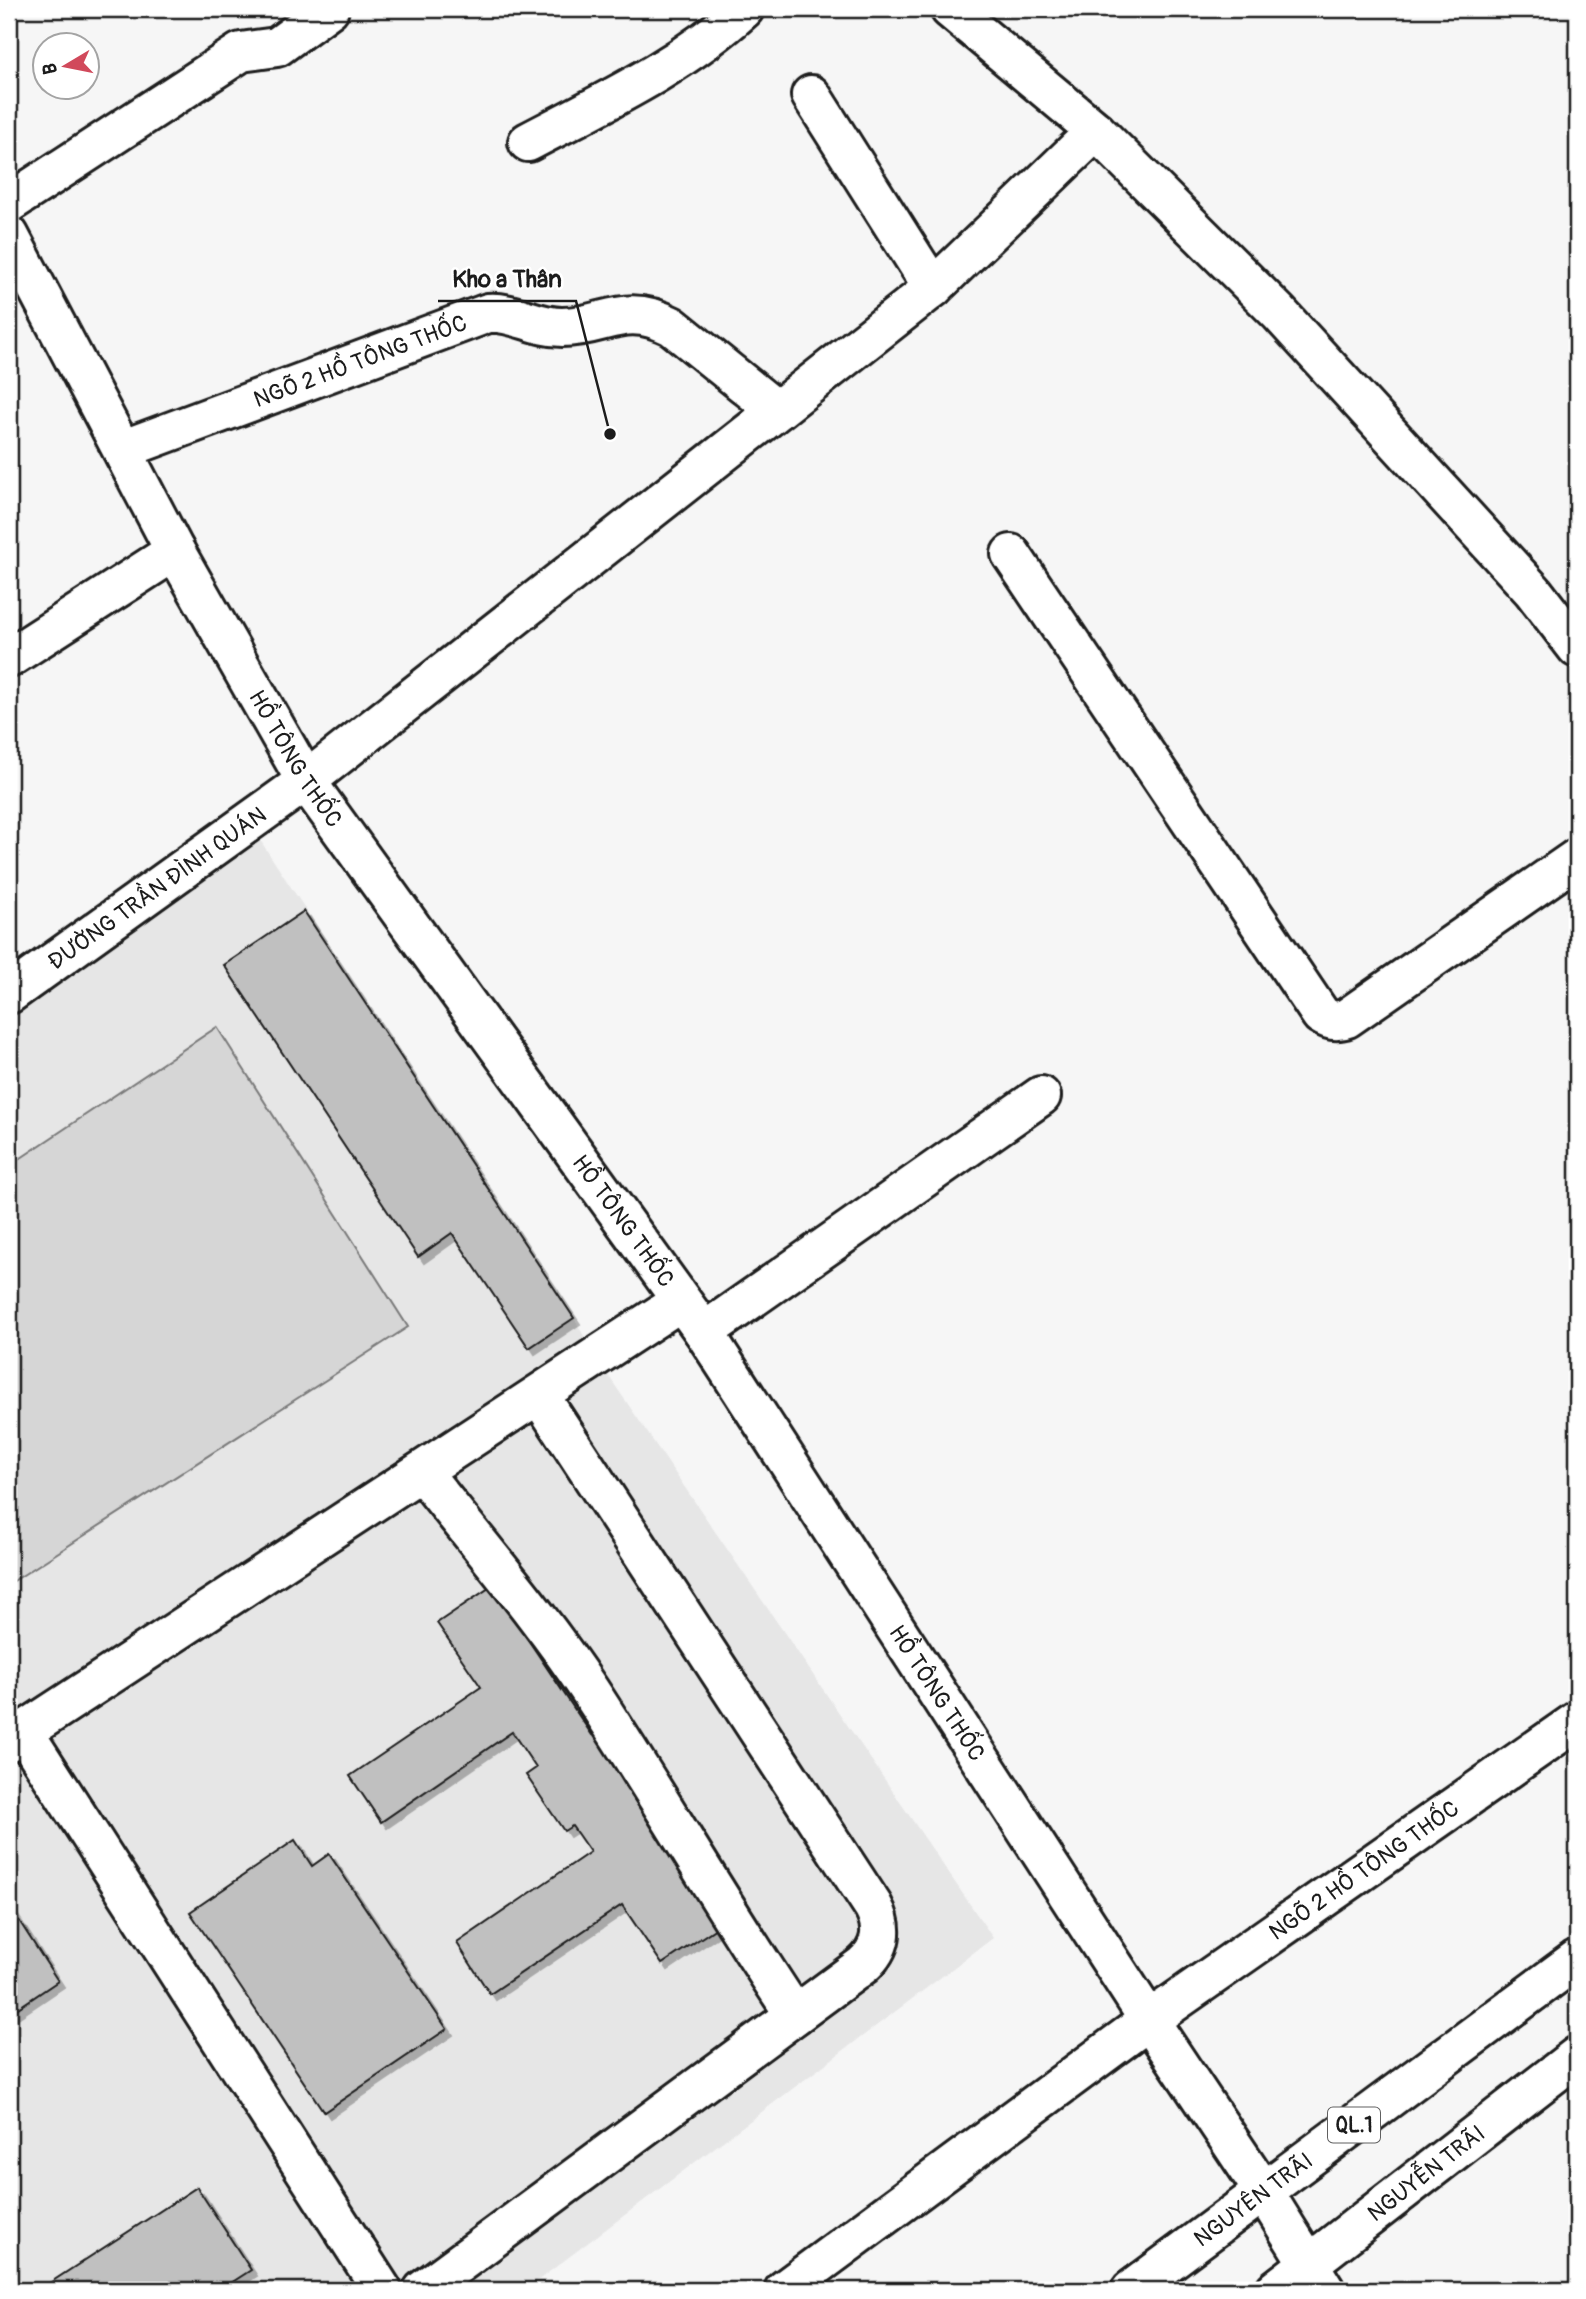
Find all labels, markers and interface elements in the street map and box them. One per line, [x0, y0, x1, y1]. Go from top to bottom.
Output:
north arrow [32, 32, 102, 102]
text: B [37, 61, 63, 76]
callout: Kho a Thân [438, 256, 576, 301]
text: Kho a Thân [452, 265, 562, 294]
street label: NGÕ 2 HỒ TÔNG THỐC [249, 308, 471, 414]
street label: HỒ TÔNG THỐC [243, 685, 349, 833]
street label: ĐƯỜNG TRẦN ĐÌNH QUÁN [42, 800, 272, 976]
street label: HỒ TÔNG THỐC [566, 1149, 681, 1292]
street label: HỒ TÔNG THỐC [883, 1619, 992, 1766]
street label: NGÕ 2 HỒ TÔNG THỐC [1263, 1794, 1464, 1946]
road number: QL.1 [1328, 2108, 1380, 2142]
street label: NGUYỄN TRÃI [1361, 2118, 1491, 2228]
street label: NGUYÊN TRÃI [1188, 2146, 1318, 2253]

